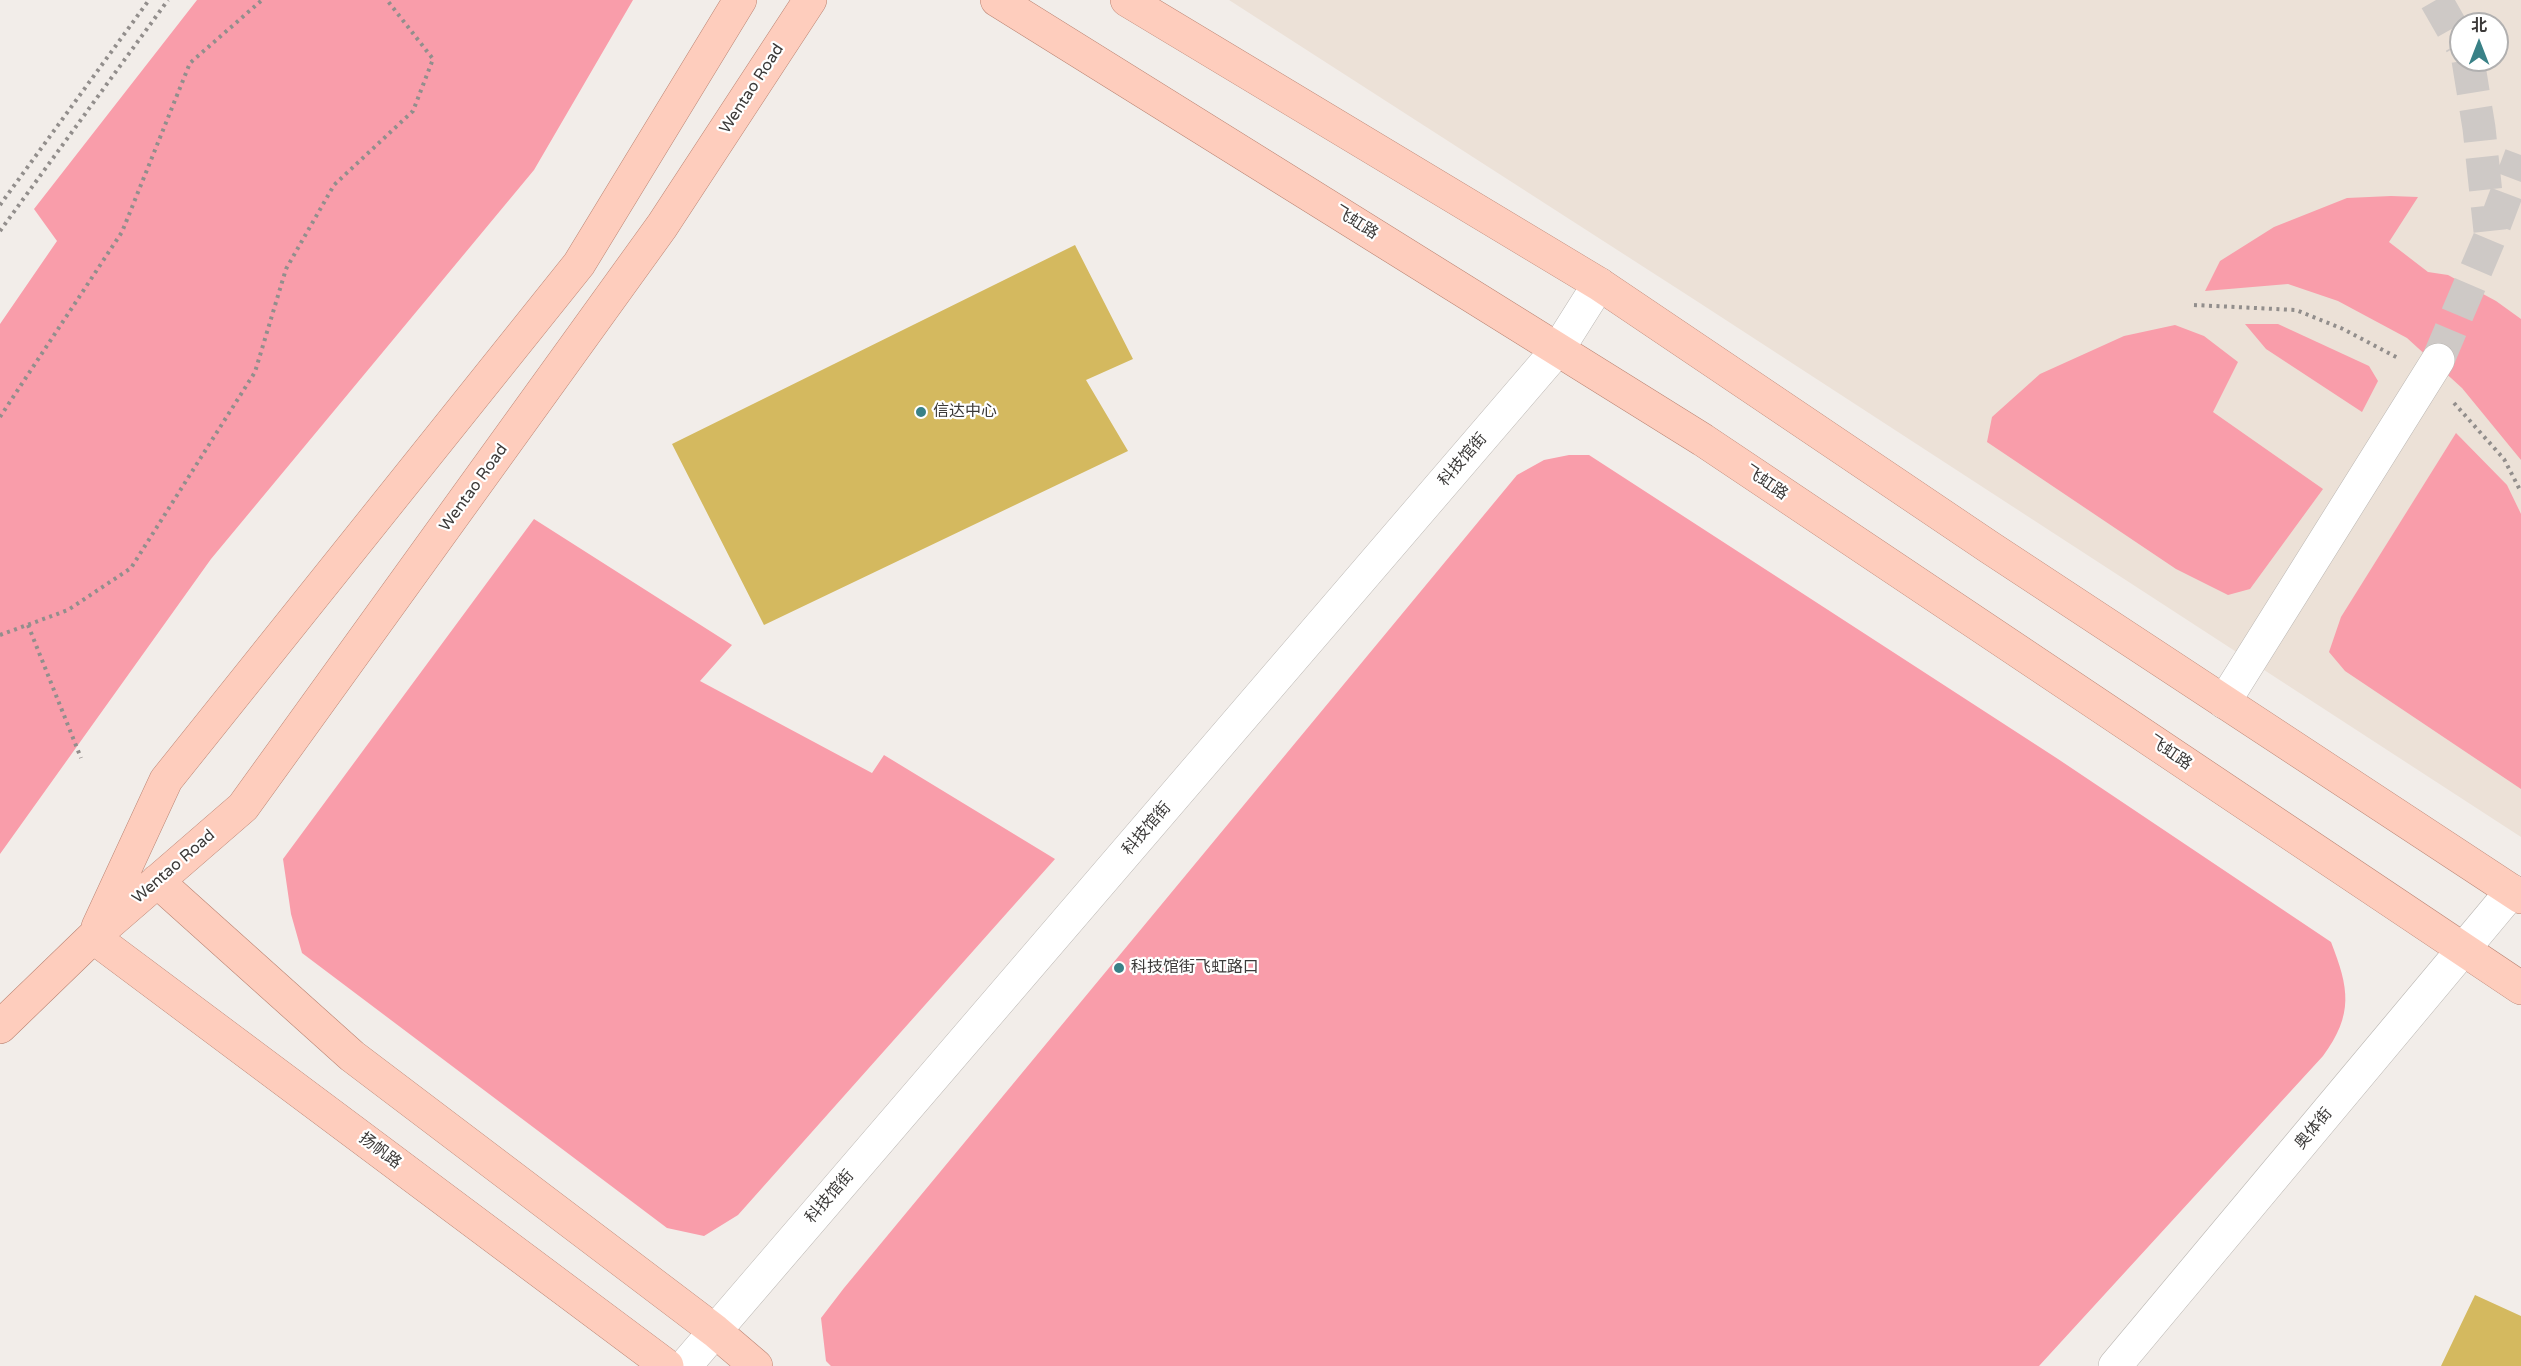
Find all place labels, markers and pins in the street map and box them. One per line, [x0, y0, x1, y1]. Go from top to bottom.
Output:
place label: 信达中心 [933, 402, 997, 422]
marker: 信达中心 [914, 405, 928, 419]
place label: 科技馆街飞虹路口 [1131, 958, 1259, 978]
marker: 科技馆街飞虹路口 [1112, 961, 1126, 975]

